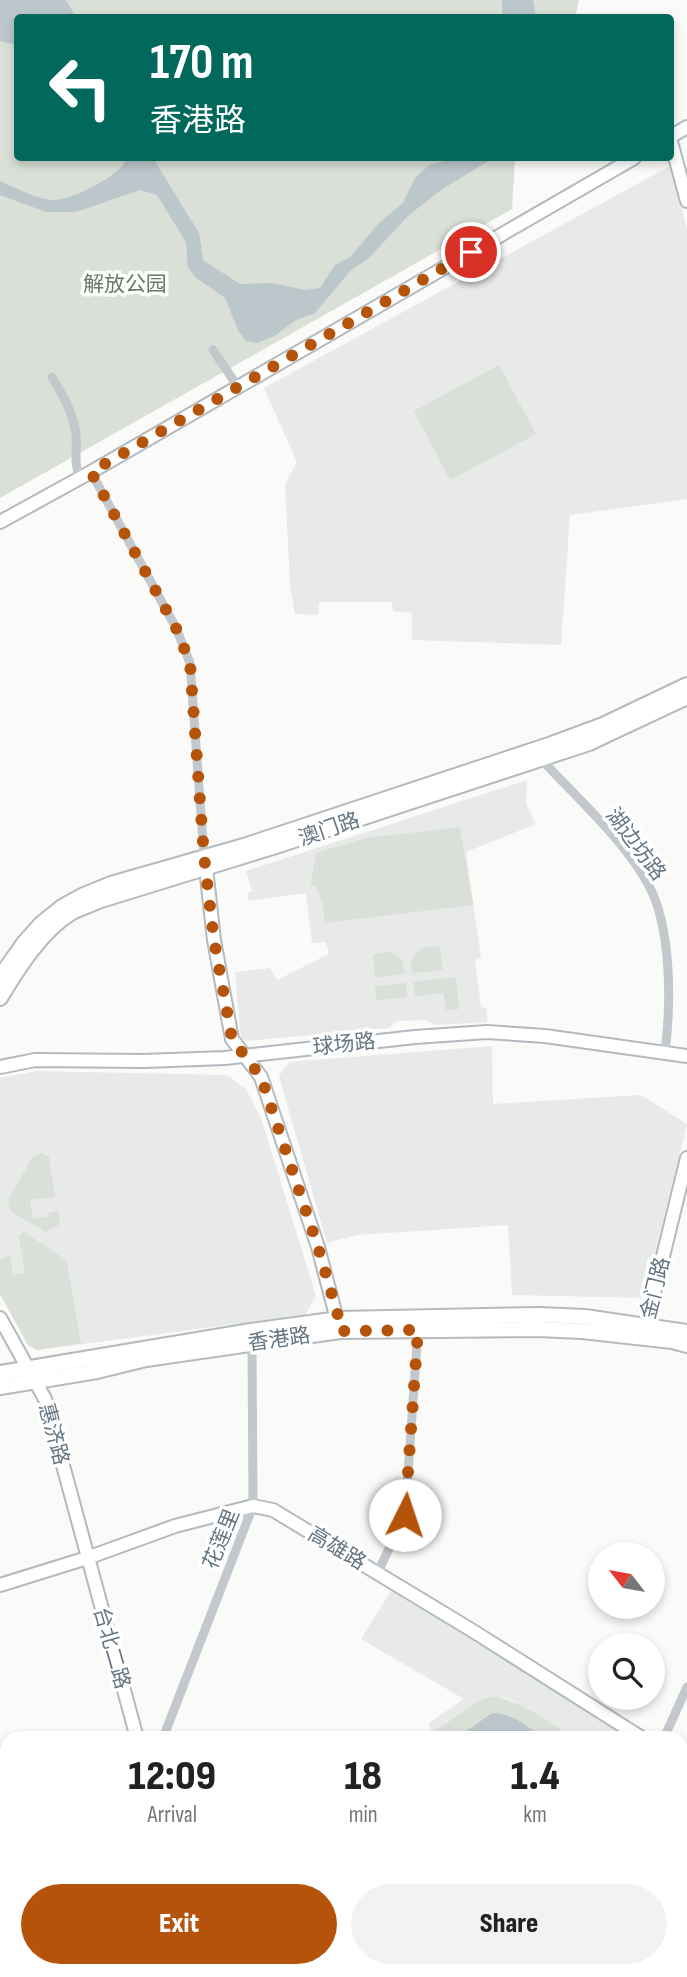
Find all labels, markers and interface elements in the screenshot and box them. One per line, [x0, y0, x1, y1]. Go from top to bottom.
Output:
text: 170 m [150, 34, 254, 93]
icon: left [35, 42, 126, 133]
text: 香港路 [150, 102, 246, 141]
pin [441, 222, 501, 282]
icon: arrive [452, 233, 490, 271]
park label: 解放公园 [83, 272, 167, 297]
street label: 湖边坊路 [600, 803, 671, 885]
street label: 澳门路 [295, 807, 363, 852]
street label: 球场路 [311, 1029, 377, 1060]
street label: 金门路 [636, 1255, 675, 1322]
street label: 香港路 [246, 1323, 312, 1356]
street label: 惠济路 [33, 1400, 74, 1468]
position arrow [368, 1478, 442, 1552]
street label: 花莲里 [198, 1505, 245, 1573]
street label: 高雄路 [303, 1521, 370, 1575]
north arrow [588, 1542, 665, 1619]
map controls [588, 1542, 665, 1710]
street label: 台北二路 [88, 1604, 135, 1692]
button: search [588, 1633, 665, 1710]
text: 12:09 [128, 1751, 216, 1802]
text: 18 [344, 1751, 382, 1802]
text: 1.4 [510, 1751, 560, 1802]
text: Arrival [147, 1801, 197, 1829]
text: min [349, 1801, 378, 1829]
text: km [523, 1801, 547, 1829]
button: Exit [21, 1884, 337, 1964]
button: Share [351, 1884, 667, 1964]

